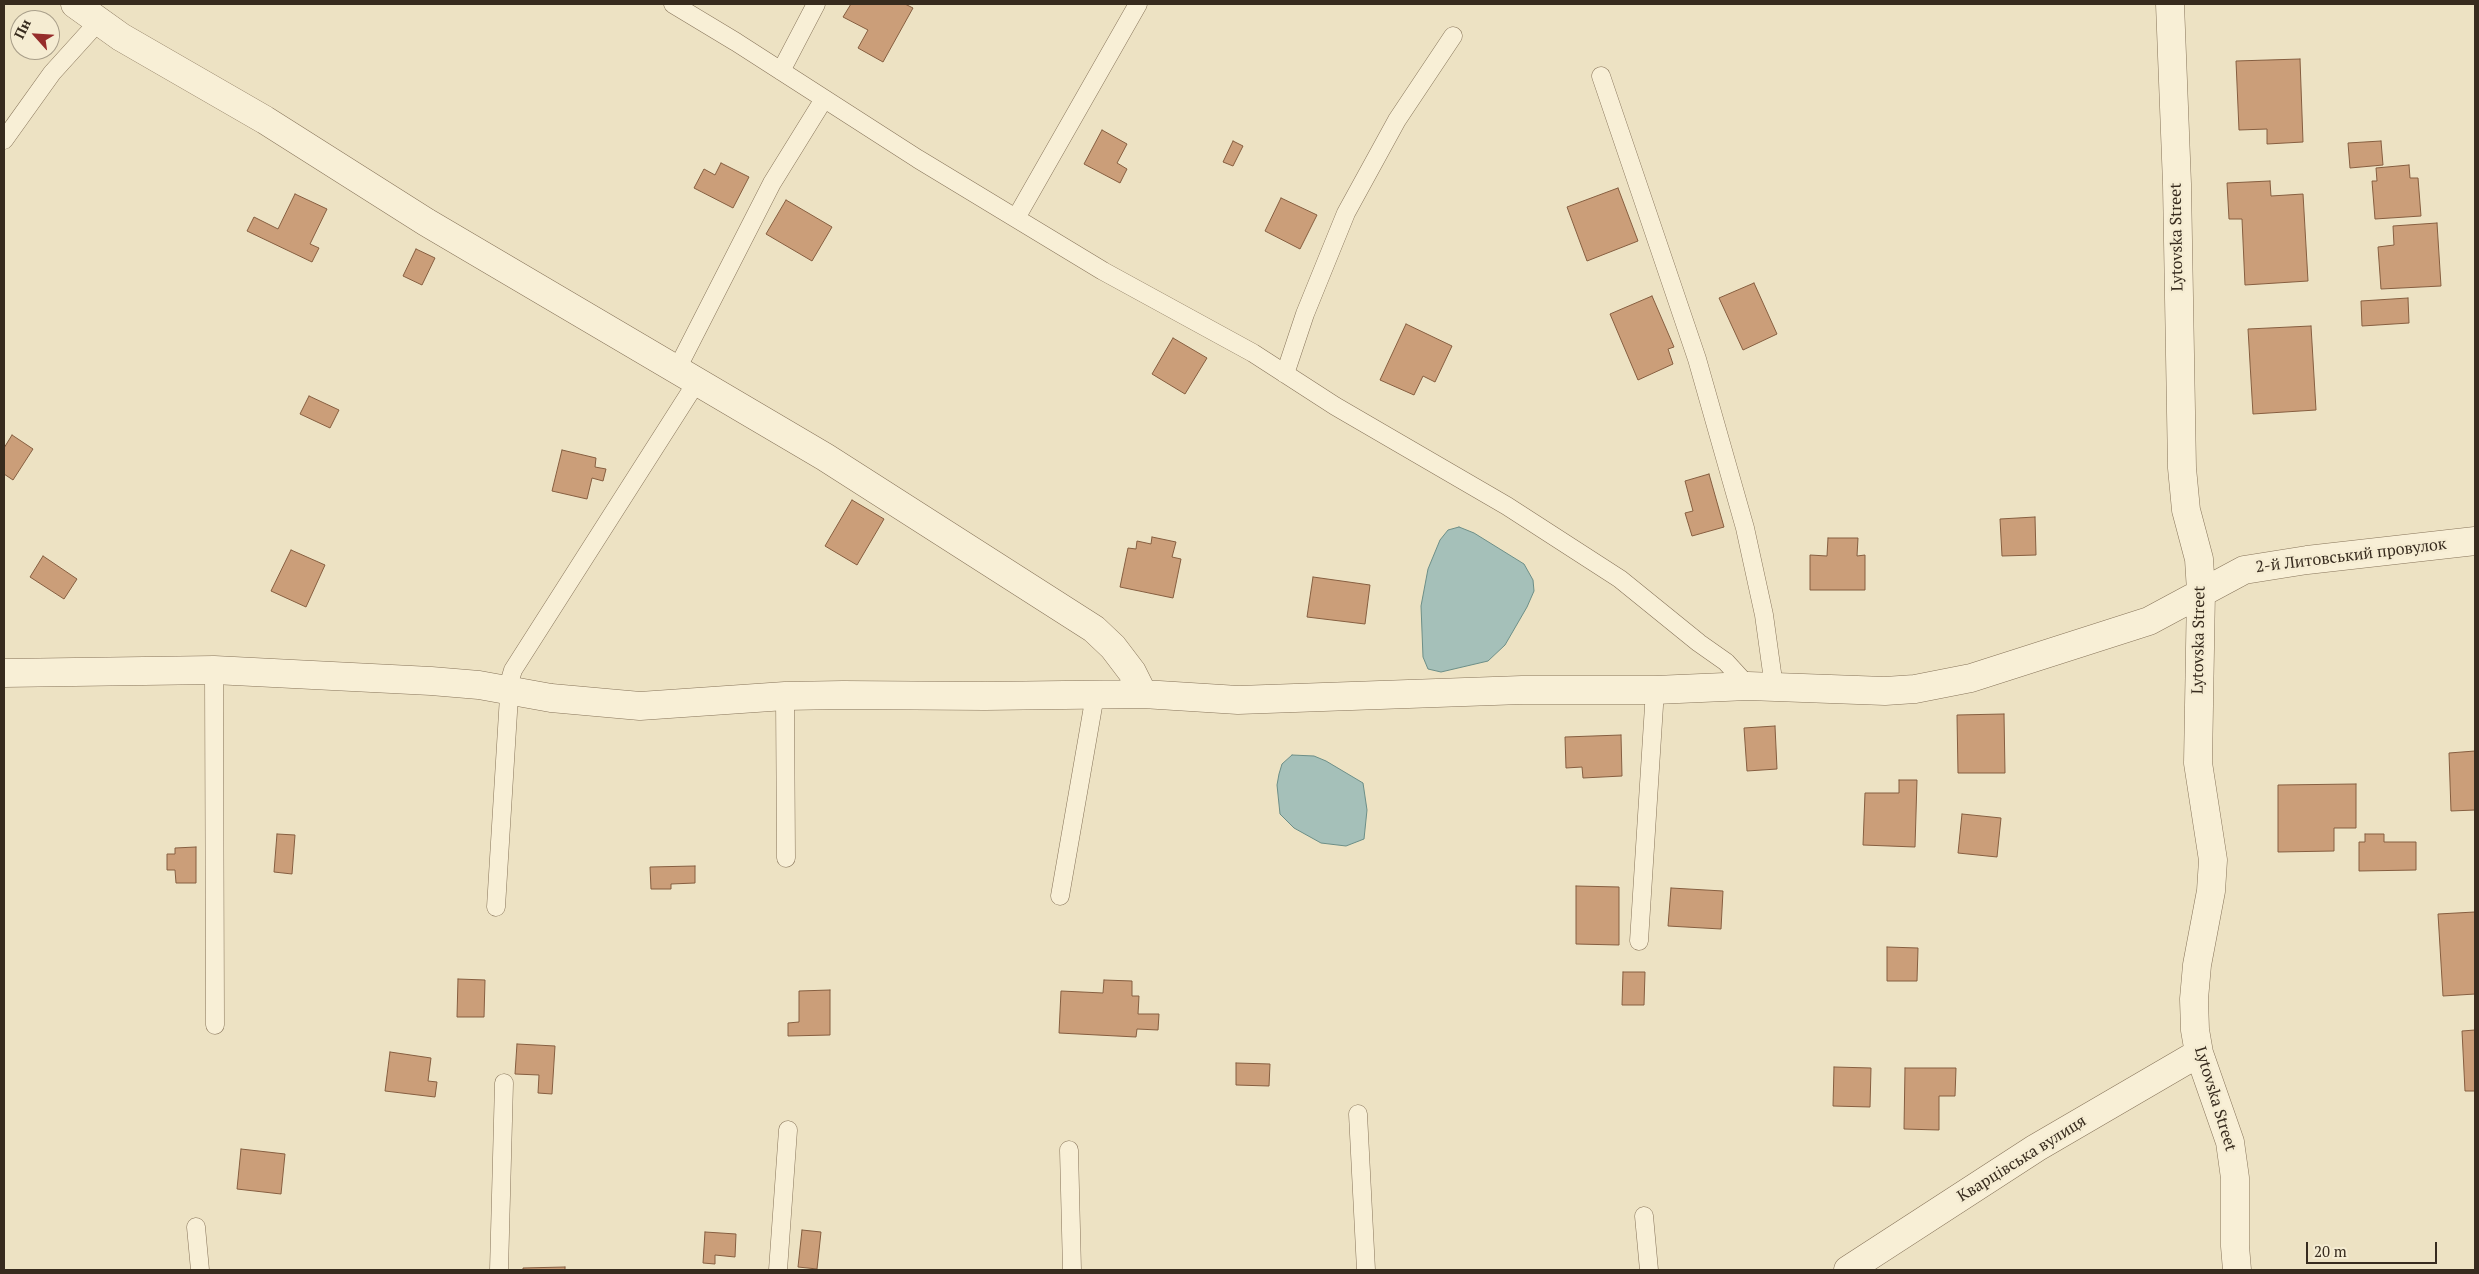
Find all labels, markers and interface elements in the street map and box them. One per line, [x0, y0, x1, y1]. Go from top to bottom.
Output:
north arrow [10, 10, 60, 60]
text: Пн [9, 16, 35, 42]
street label: Lytovska Street [2166, 183, 2188, 291]
street label: 2-й Литовський провулок [2254, 535, 2448, 577]
street label: Lytovska Street [2188, 586, 2210, 694]
street label: Lytovska Street [2190, 1044, 2240, 1154]
street label: Кварцівська вулиця [1954, 1112, 2090, 1206]
scale bar [2309, 1232, 2440, 1264]
text: 20 m [2314, 1241, 2347, 1261]

